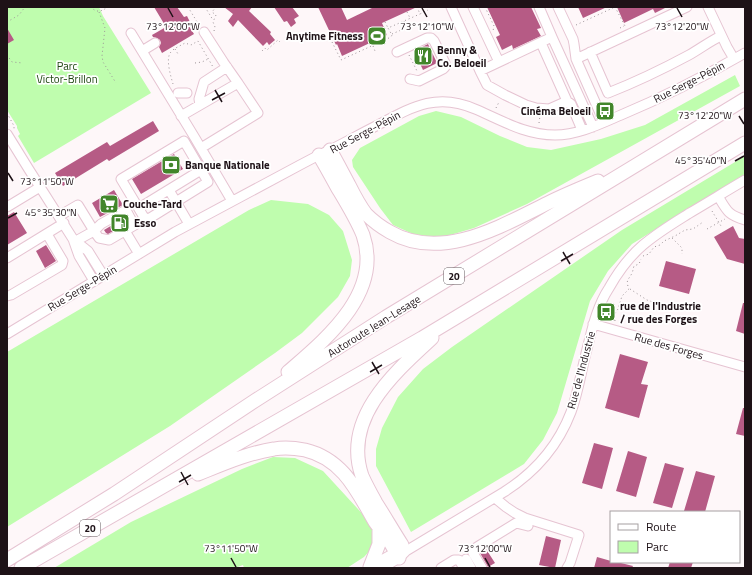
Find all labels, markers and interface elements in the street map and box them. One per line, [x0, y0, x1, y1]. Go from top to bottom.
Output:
text: 73°12'00"W [146, 19, 200, 34]
text: 73°12'10"W [400, 19, 454, 34]
text: 73°12'20"W [655, 19, 709, 34]
sports icon: Anytime Fitness [366, 25, 388, 47]
place label: Anytime Fitness [286, 28, 363, 44]
place label: Benny & Co. Beloeil [437, 42, 487, 71]
restaurant icon: Benny & Co. Beloeil [412, 45, 434, 67]
street label: Rue Serge-Pépin [651, 57, 727, 107]
park label: Parc Victor-Brillon [36, 58, 98, 87]
bus stop icon: Cinéma Beloeil [594, 100, 616, 122]
place label: Cinéma Beloeil [521, 103, 591, 119]
street label: Rue Serge-Pépin [327, 107, 403, 157]
text: 73°12'20"W [678, 108, 732, 123]
text: 45°35'40"N [675, 153, 727, 168]
bank icon: Banque Nationale [160, 154, 182, 176]
place label: Banque Nationale [185, 157, 270, 173]
text: 73°11'50"W [20, 174, 74, 189]
supermarket icon: Couche-Tard [98, 193, 120, 215]
place label: Couche-Tard [123, 196, 182, 212]
text: 45°35'30"N [25, 205, 77, 220]
fuel station icon: Esso [109, 212, 131, 234]
place label: Esso [134, 215, 156, 231]
street label: Rue Serge-Pépin [44, 261, 120, 315]
road number: 20 [444, 268, 464, 284]
street label: Autoroute Jean-Lesage [324, 291, 424, 361]
place label: rue de l'Industrie / rue des Forges [620, 298, 701, 327]
bus stop icon: rue de l'Industrie / rue des Forges [595, 301, 617, 323]
street label: Rue de l'Industrie [563, 329, 599, 411]
street label: Rue des Forges [633, 329, 705, 363]
legend [610, 511, 740, 563]
text: Route [646, 517, 676, 536]
road number: 20 [80, 520, 100, 536]
text: Parc [646, 537, 668, 556]
text: 73°11'50"W [204, 541, 258, 556]
text: 73°12'00"W [458, 541, 512, 556]

